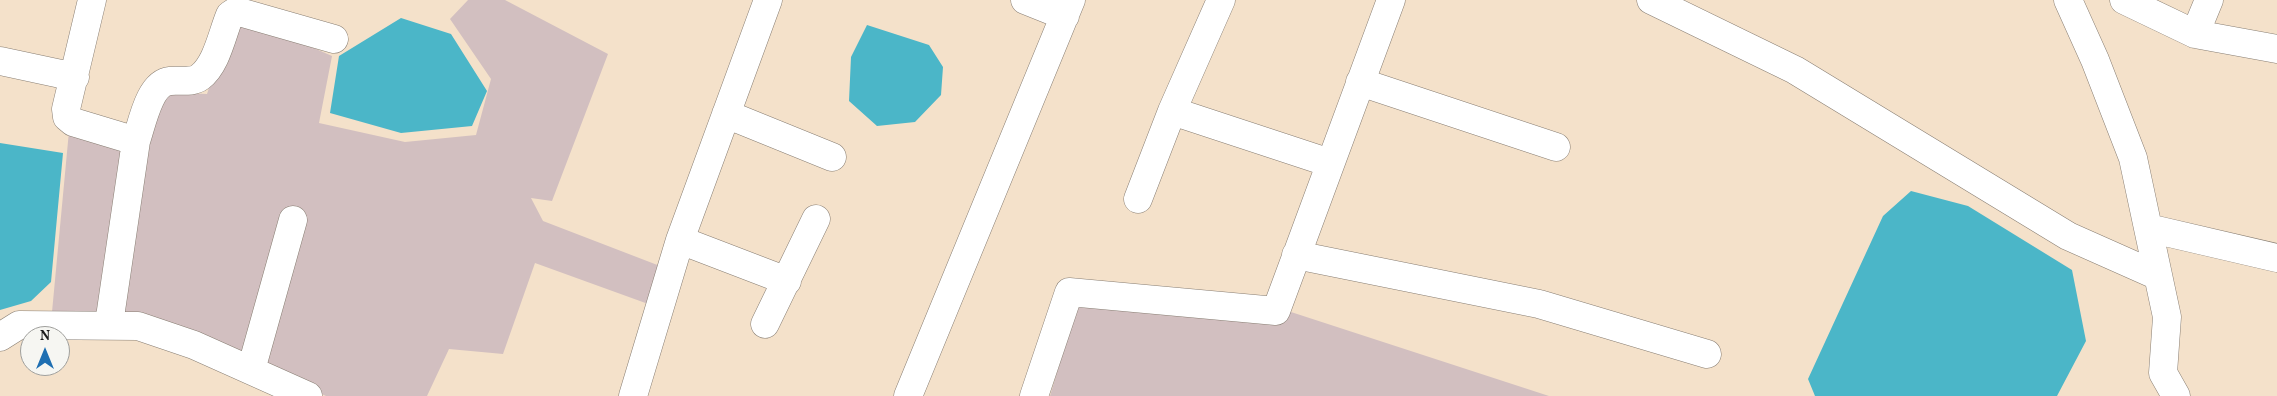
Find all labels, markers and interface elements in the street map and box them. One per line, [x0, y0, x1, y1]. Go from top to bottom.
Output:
north arrow [20, 326, 70, 376]
text: N [40, 327, 50, 346]

